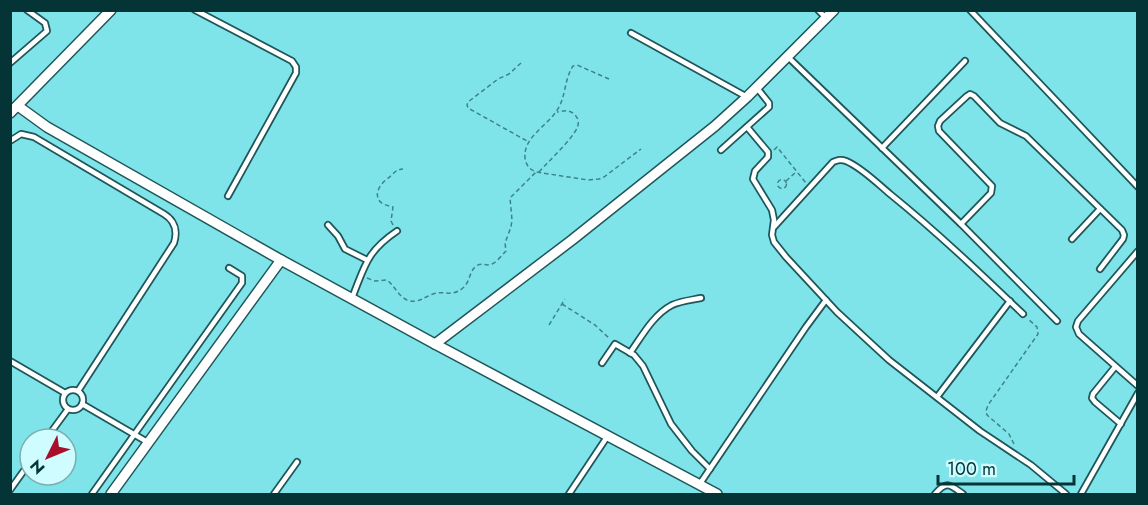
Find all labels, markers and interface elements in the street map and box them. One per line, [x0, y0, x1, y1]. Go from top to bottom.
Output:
north arrow [18, 427, 78, 487]
scale bar [938, 448, 1074, 486]
text: N [25, 454, 50, 479]
text: 100 m [947, 456, 996, 482]

